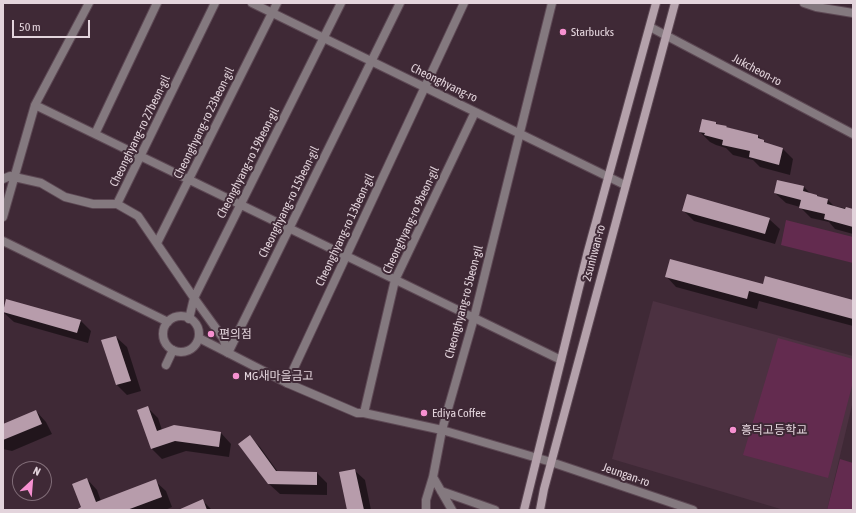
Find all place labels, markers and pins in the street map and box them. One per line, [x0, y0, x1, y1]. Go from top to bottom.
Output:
place label: Starbucks [571, 25, 614, 39]
marker: Starbucks [558, 27, 568, 37]
place label: 편의점 [219, 327, 252, 341]
marker: 편의점 [206, 329, 216, 339]
place label: MG새마을금고 [244, 369, 314, 383]
marker: MG새마을금고 [231, 371, 241, 381]
place label: Ediya Coffee [432, 406, 486, 420]
marker: Ediya Coffee [419, 408, 429, 418]
place label: 흥덕고등학교 [741, 423, 807, 437]
marker: 흥덕고등학교 [728, 425, 738, 435]

